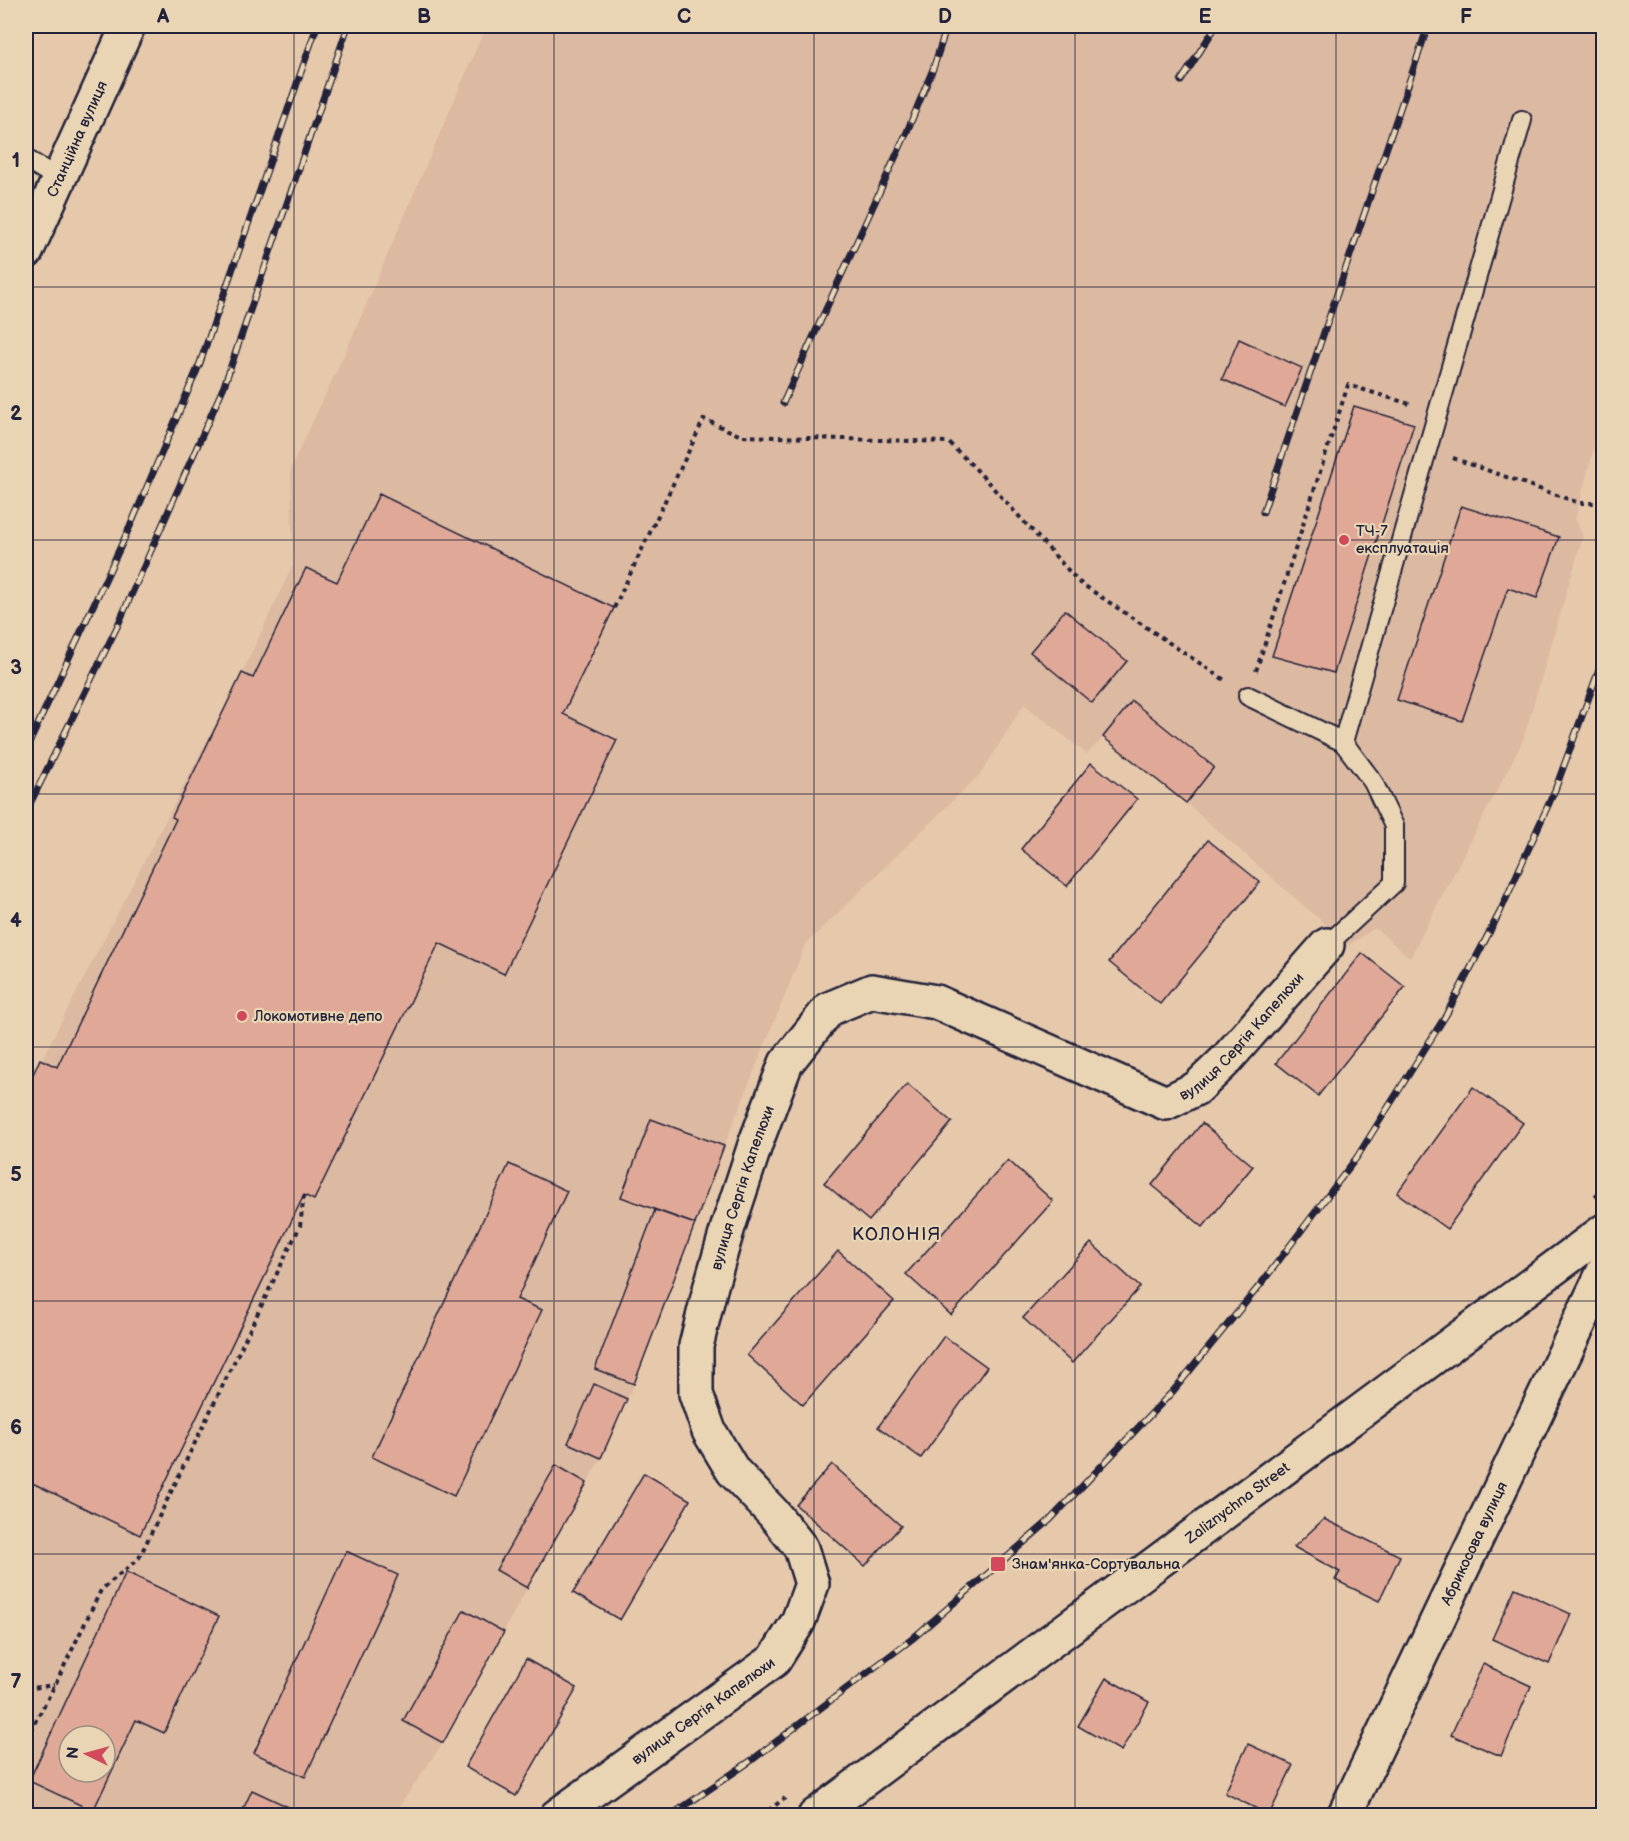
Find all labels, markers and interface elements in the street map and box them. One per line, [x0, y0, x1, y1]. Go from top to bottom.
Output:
text: A [156, 5, 170, 29]
text: B [417, 5, 431, 29]
text: C [677, 5, 691, 29]
text: D [938, 5, 952, 29]
text: E [1199, 5, 1212, 29]
text: F [1460, 5, 1472, 29]
street label: Станційна вулиця [43, 78, 112, 200]
text: 1 [12, 149, 20, 173]
text: 2 [10, 402, 22, 426]
place label: ТЧ-7 експлуатація [1356, 522, 1449, 558]
marker: ТЧ-7 експлуатація [1337, 533, 1351, 547]
text: 3 [10, 656, 22, 680]
text: 4 [10, 909, 22, 933]
street label: вулиця Сергія Капелюхи [1176, 969, 1308, 1105]
place label: Локомотивне депо [253, 1007, 383, 1026]
marker: Локомотивне депо [235, 1009, 249, 1023]
street label: вулиця Сергія Капелюхи [707, 1103, 778, 1272]
text: 5 [10, 1163, 22, 1187]
district label: КОЛОНІЯ [852, 1224, 942, 1245]
text: 6 [10, 1416, 22, 1440]
street label: Zaliznychna Street [1181, 1458, 1294, 1548]
street label: Абрикосова вулиця [1436, 1479, 1512, 1609]
marker: Знам'янка-Сортувальна [989, 1555, 1007, 1573]
place label: Знам'янка-Сортувальна [1012, 1555, 1180, 1574]
street label: вулиця Сергія Капелюхи [628, 1653, 779, 1769]
text: 7 [10, 1670, 22, 1694]
north arrow [57, 1724, 117, 1784]
text: N [64, 1746, 84, 1760]

